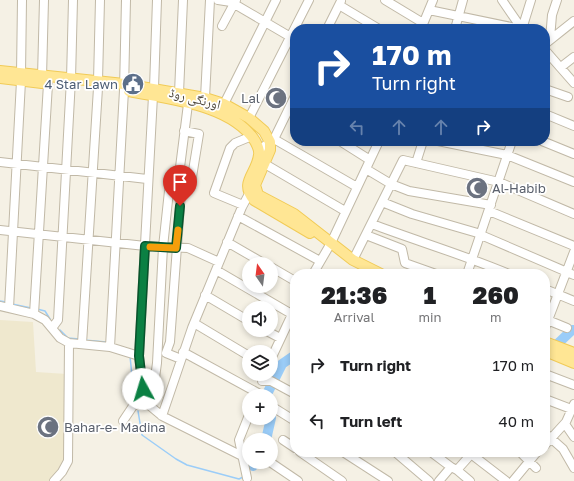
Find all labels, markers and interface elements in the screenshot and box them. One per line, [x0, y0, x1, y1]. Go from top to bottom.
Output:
text: 170 m [372, 38, 451, 71]
icon: right [306, 40, 358, 92]
public building icon: 4 Star Lawn [120, 71, 146, 97]
text: Turn right [372, 72, 456, 94]
place label: 4 Star Lawn [45, 76, 118, 92]
street label: اورنگی روڈ [167, 84, 222, 113]
mosque icon: Lal [263, 85, 289, 111]
place label: Lal [241, 90, 260, 106]
icon: left [346, 116, 368, 138]
icon: ahead [388, 116, 410, 138]
icon: ahead [430, 116, 452, 138]
icon: right [472, 116, 494, 138]
pin [163, 165, 197, 206]
icon: arrive [169, 171, 191, 193]
mosque icon: Al-Habib [464, 175, 490, 201]
place label: Al-Habib [492, 180, 546, 196]
north arrow [242, 257, 278, 293]
map controls [242, 257, 278, 469]
text: 21:36 [321, 280, 387, 309]
text: 1 [424, 280, 436, 309]
text: 260 [473, 280, 519, 309]
button: sound [242, 301, 278, 337]
text: Arrival [334, 309, 375, 325]
text: min [418, 309, 441, 325]
text: m [490, 309, 501, 325]
button: layers [242, 345, 278, 381]
icon: right [306, 354, 328, 376]
text: Turn right [340, 356, 411, 374]
text: 170 m [492, 356, 534, 374]
position arrow [122, 368, 164, 410]
button: + [242, 389, 278, 425]
icon: left [306, 410, 328, 432]
text: Turn left [340, 412, 402, 430]
text: 40 m [499, 412, 534, 430]
mosque icon: Bahar-e- Madina [35, 414, 61, 440]
place label: Bahar-e- Madina [64, 419, 166, 435]
button: − [242, 433, 278, 469]

